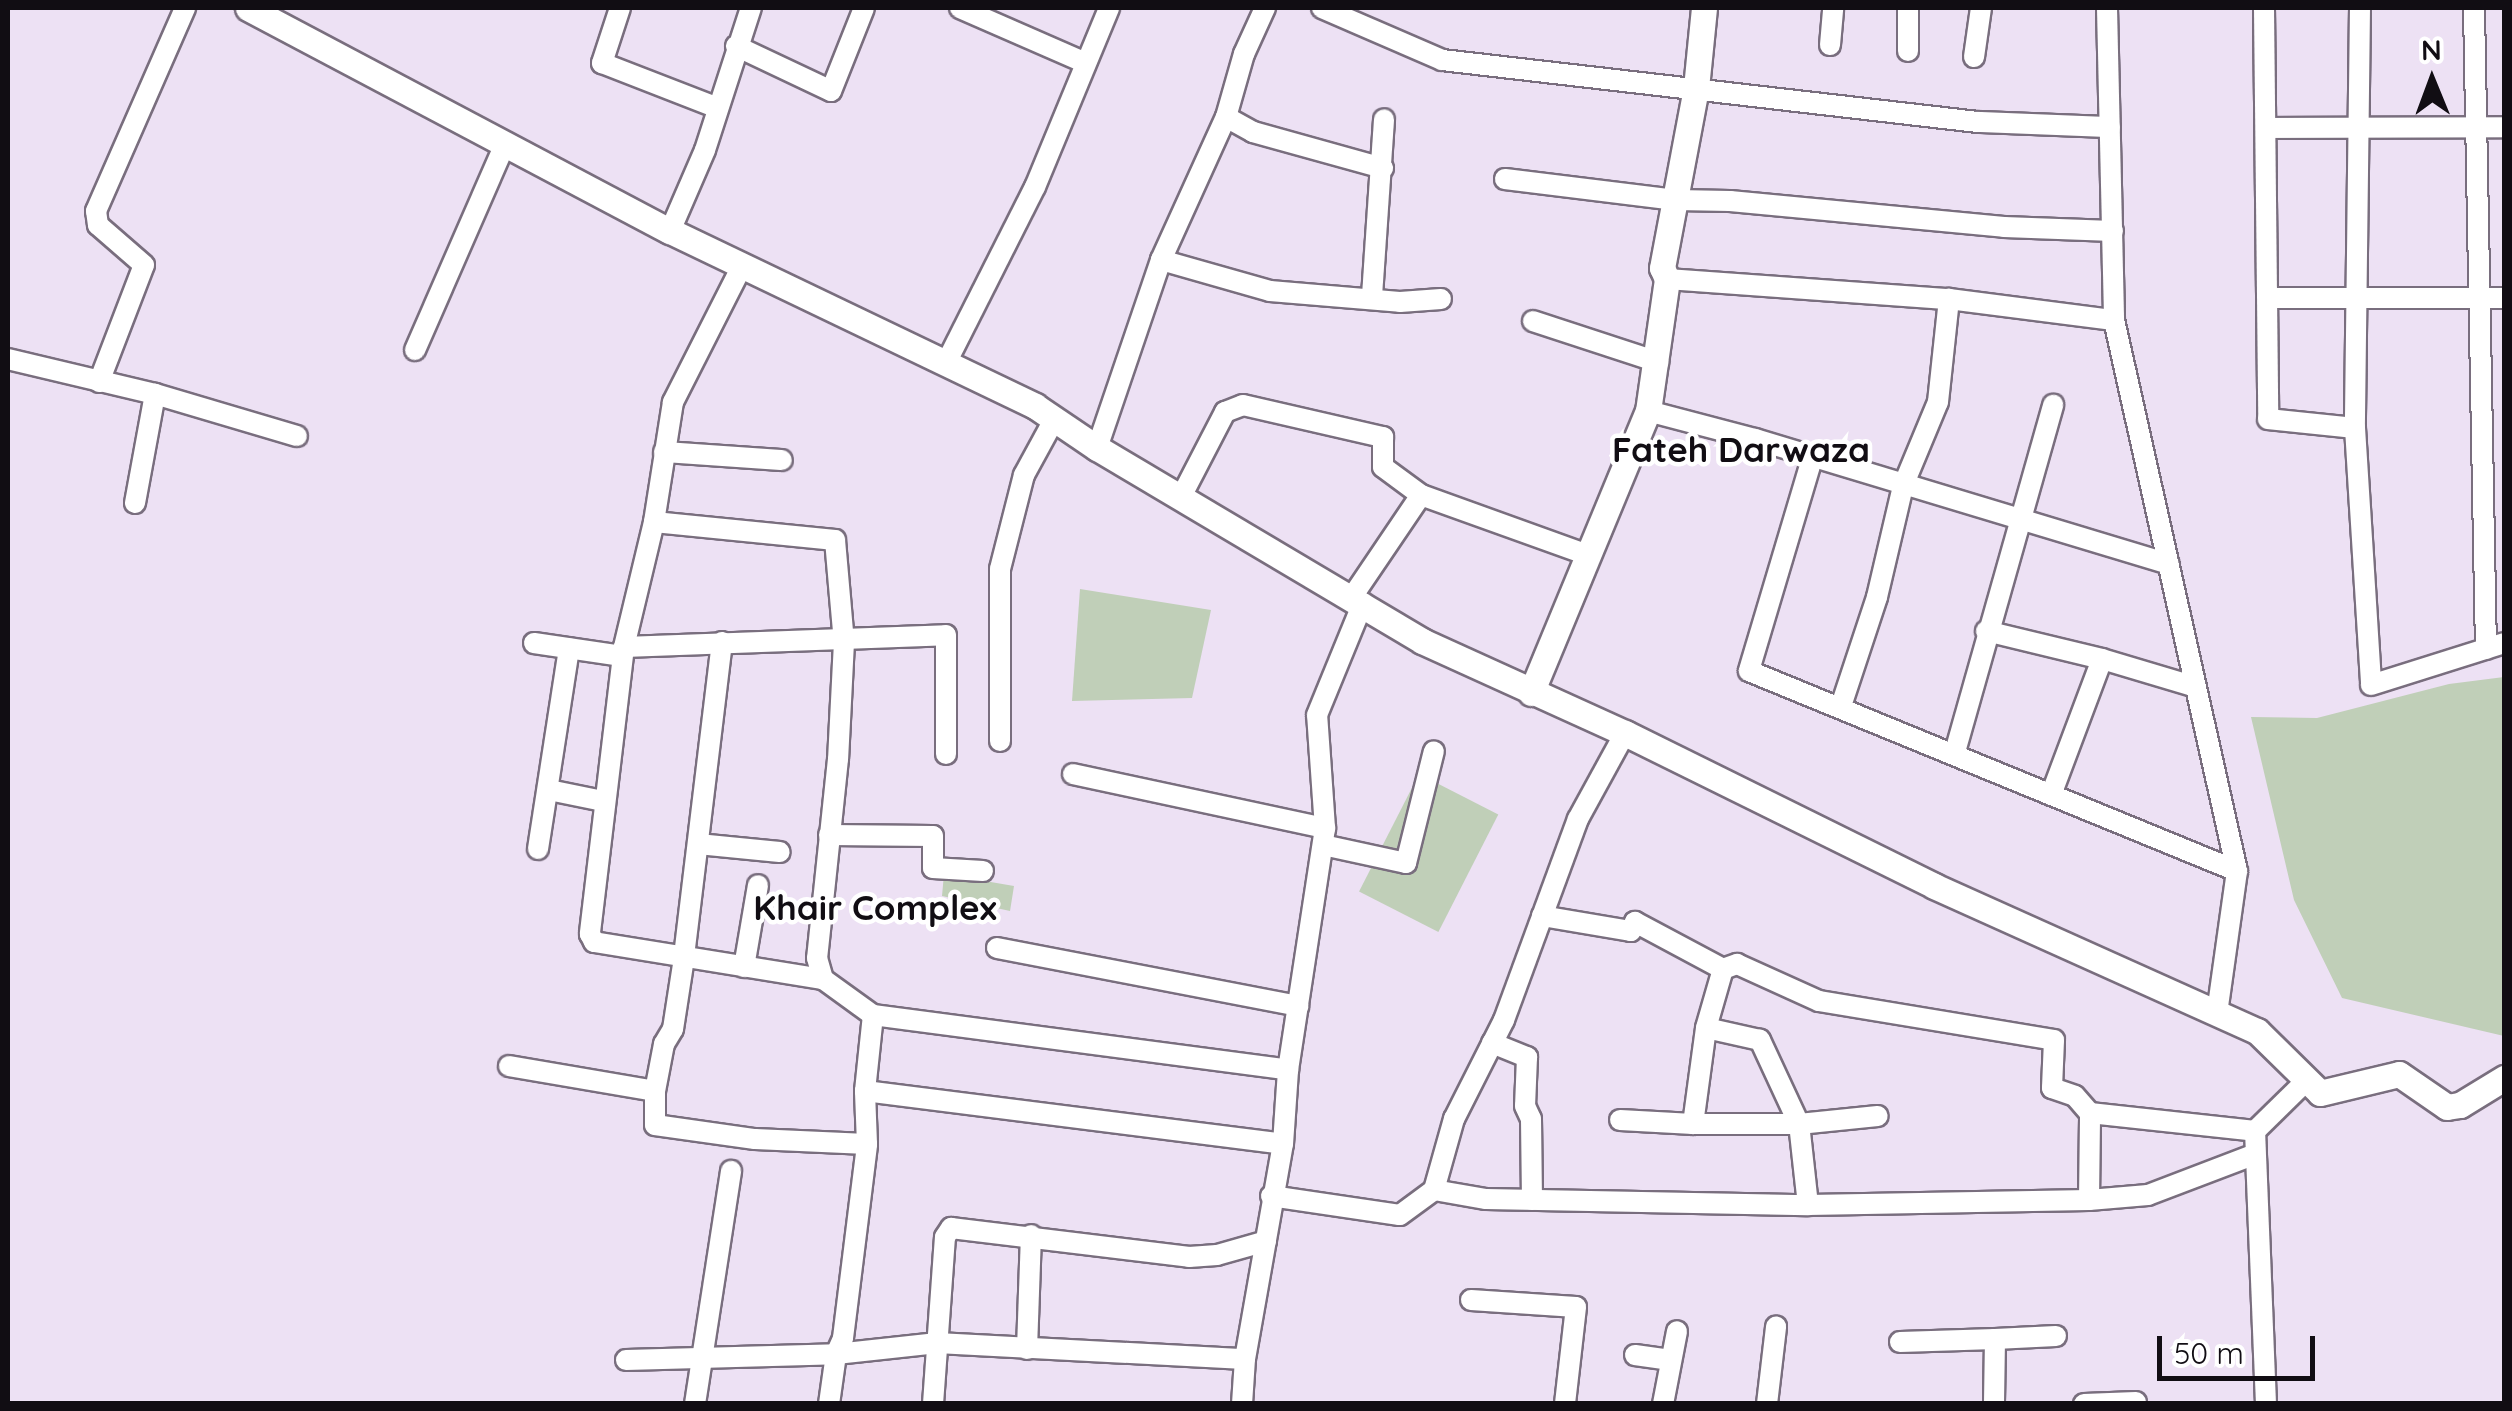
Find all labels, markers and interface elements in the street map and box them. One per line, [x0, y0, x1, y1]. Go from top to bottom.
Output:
north arrow [2382, 30, 2482, 130]
text: N [2421, 32, 2442, 67]
district label: Fateh Darwaza [1612, 428, 1870, 470]
district label: Khair Complex [753, 886, 997, 928]
scale bar [2162, 1316, 2320, 1378]
text: 50 m [2174, 1334, 2244, 1372]

